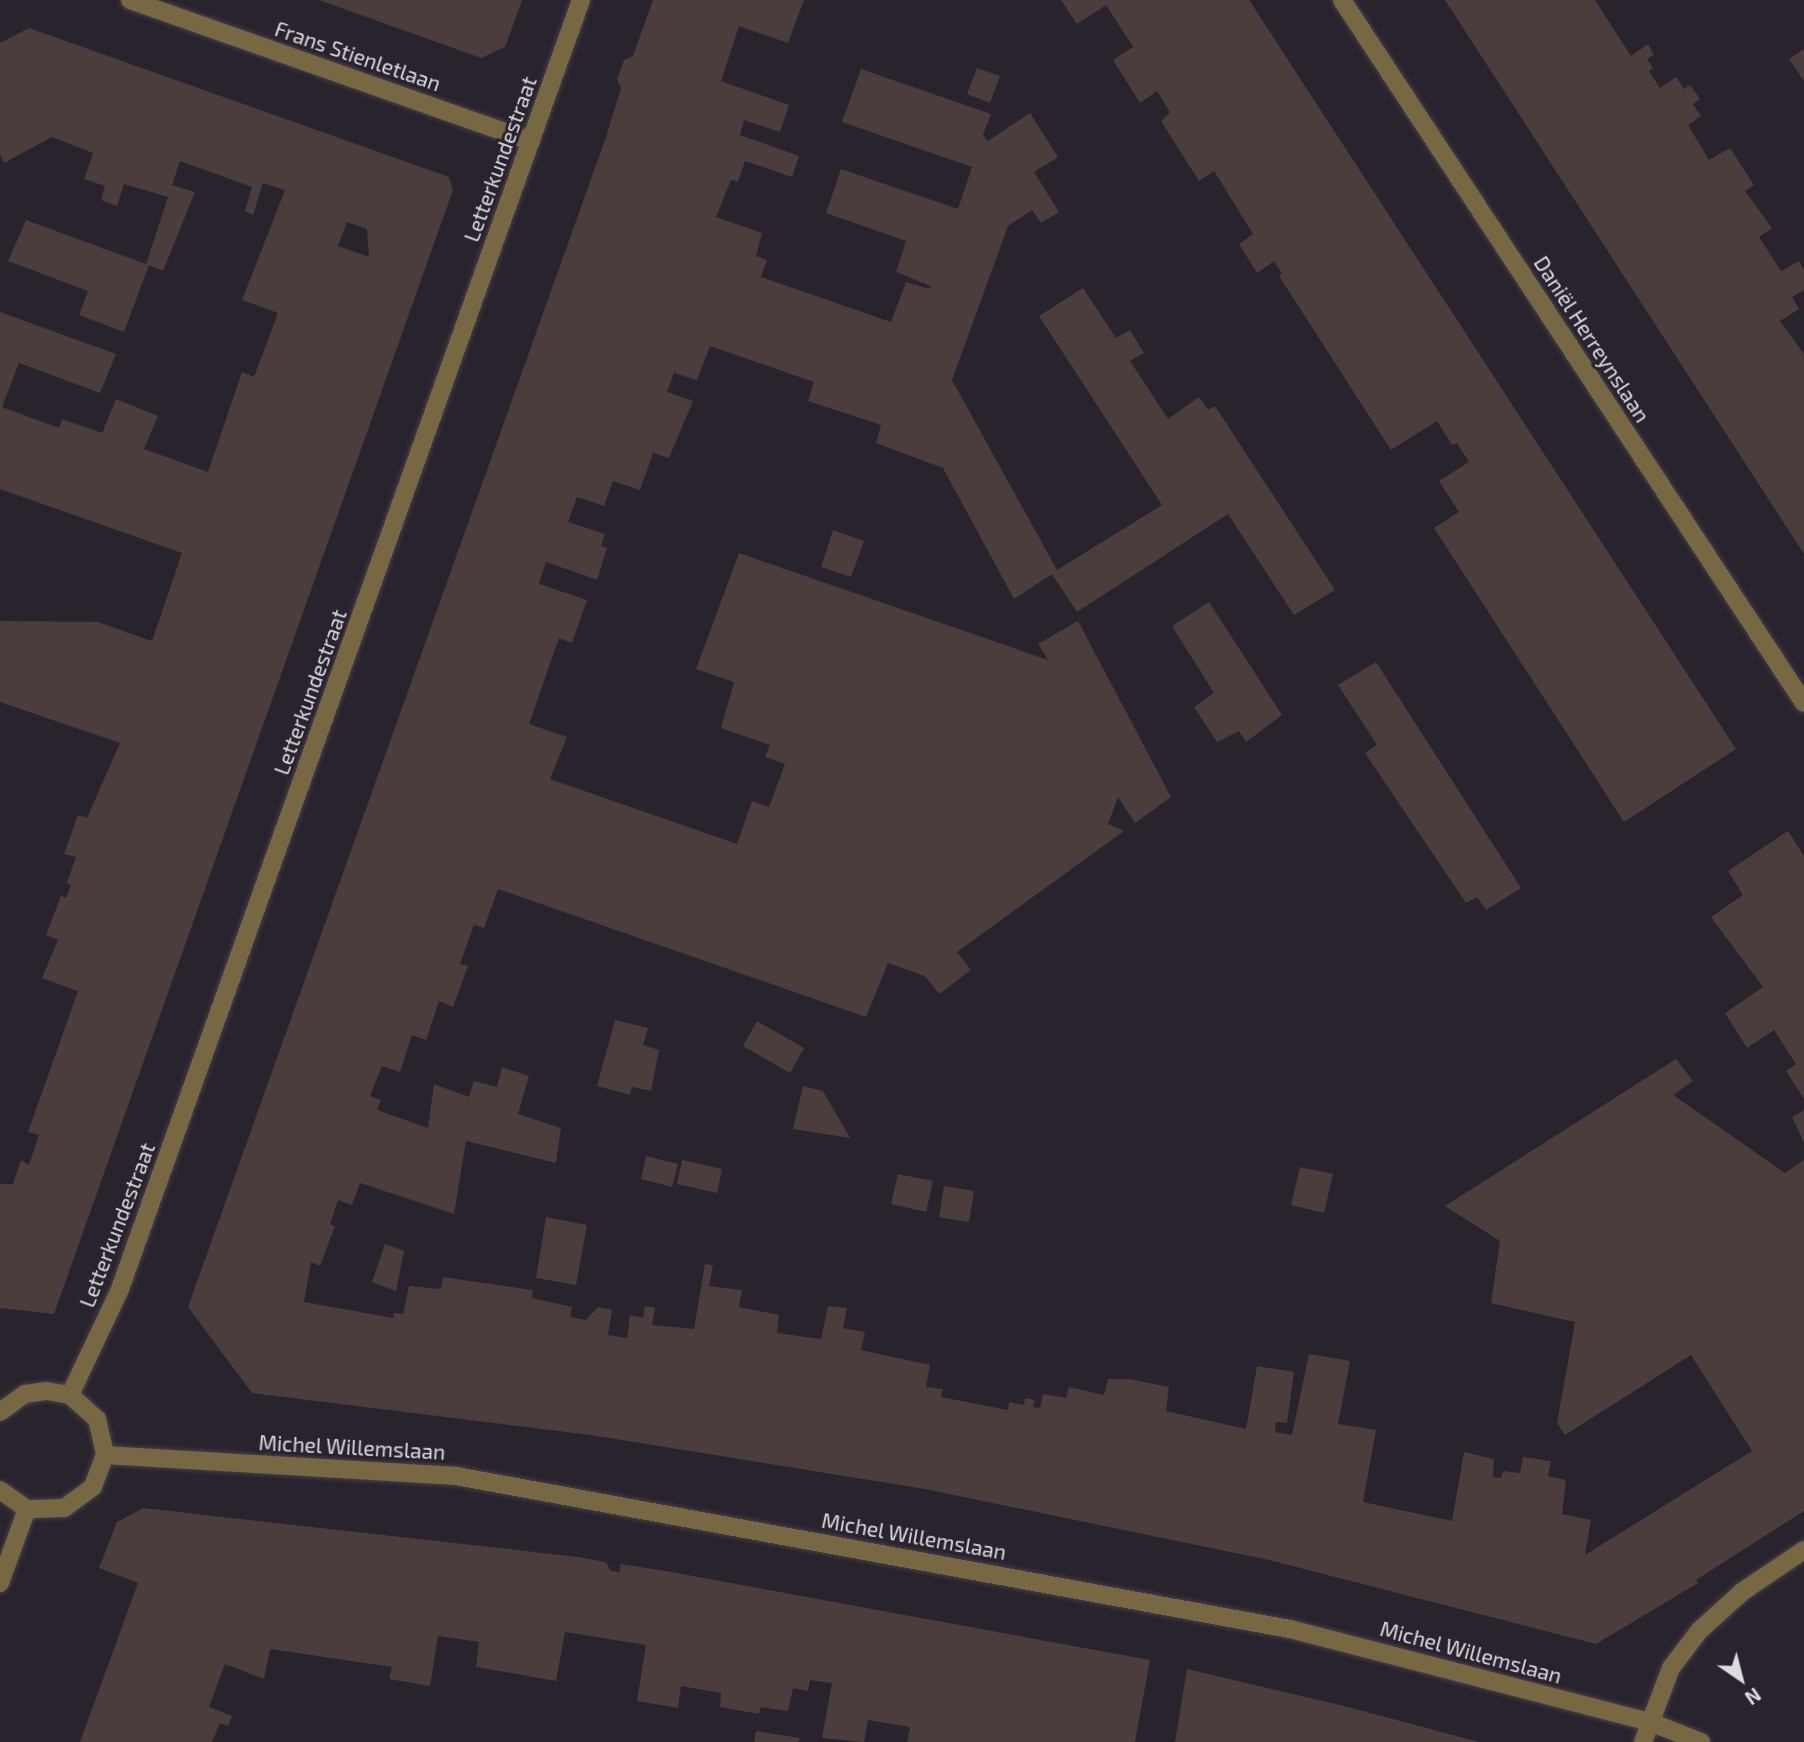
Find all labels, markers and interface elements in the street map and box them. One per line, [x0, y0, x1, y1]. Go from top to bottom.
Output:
street label: Frans Stienletlaan [272, 16, 444, 96]
street label: Letterkundestraat [458, 73, 542, 245]
street label: Daniël Herreynslaan [1529, 251, 1655, 427]
street label: Letterkundestraat [268, 606, 352, 778]
street label: Letterkundestraat [74, 1139, 160, 1311]
street label: Michel Willemslaan [258, 1430, 446, 1464]
street label: Michel Willemslaan [819, 1507, 1009, 1565]
street label: Michel Willemslaan [1377, 1616, 1565, 1688]
north arrow [1706, 1644, 1776, 1714]
text: N [1741, 1683, 1766, 1710]

